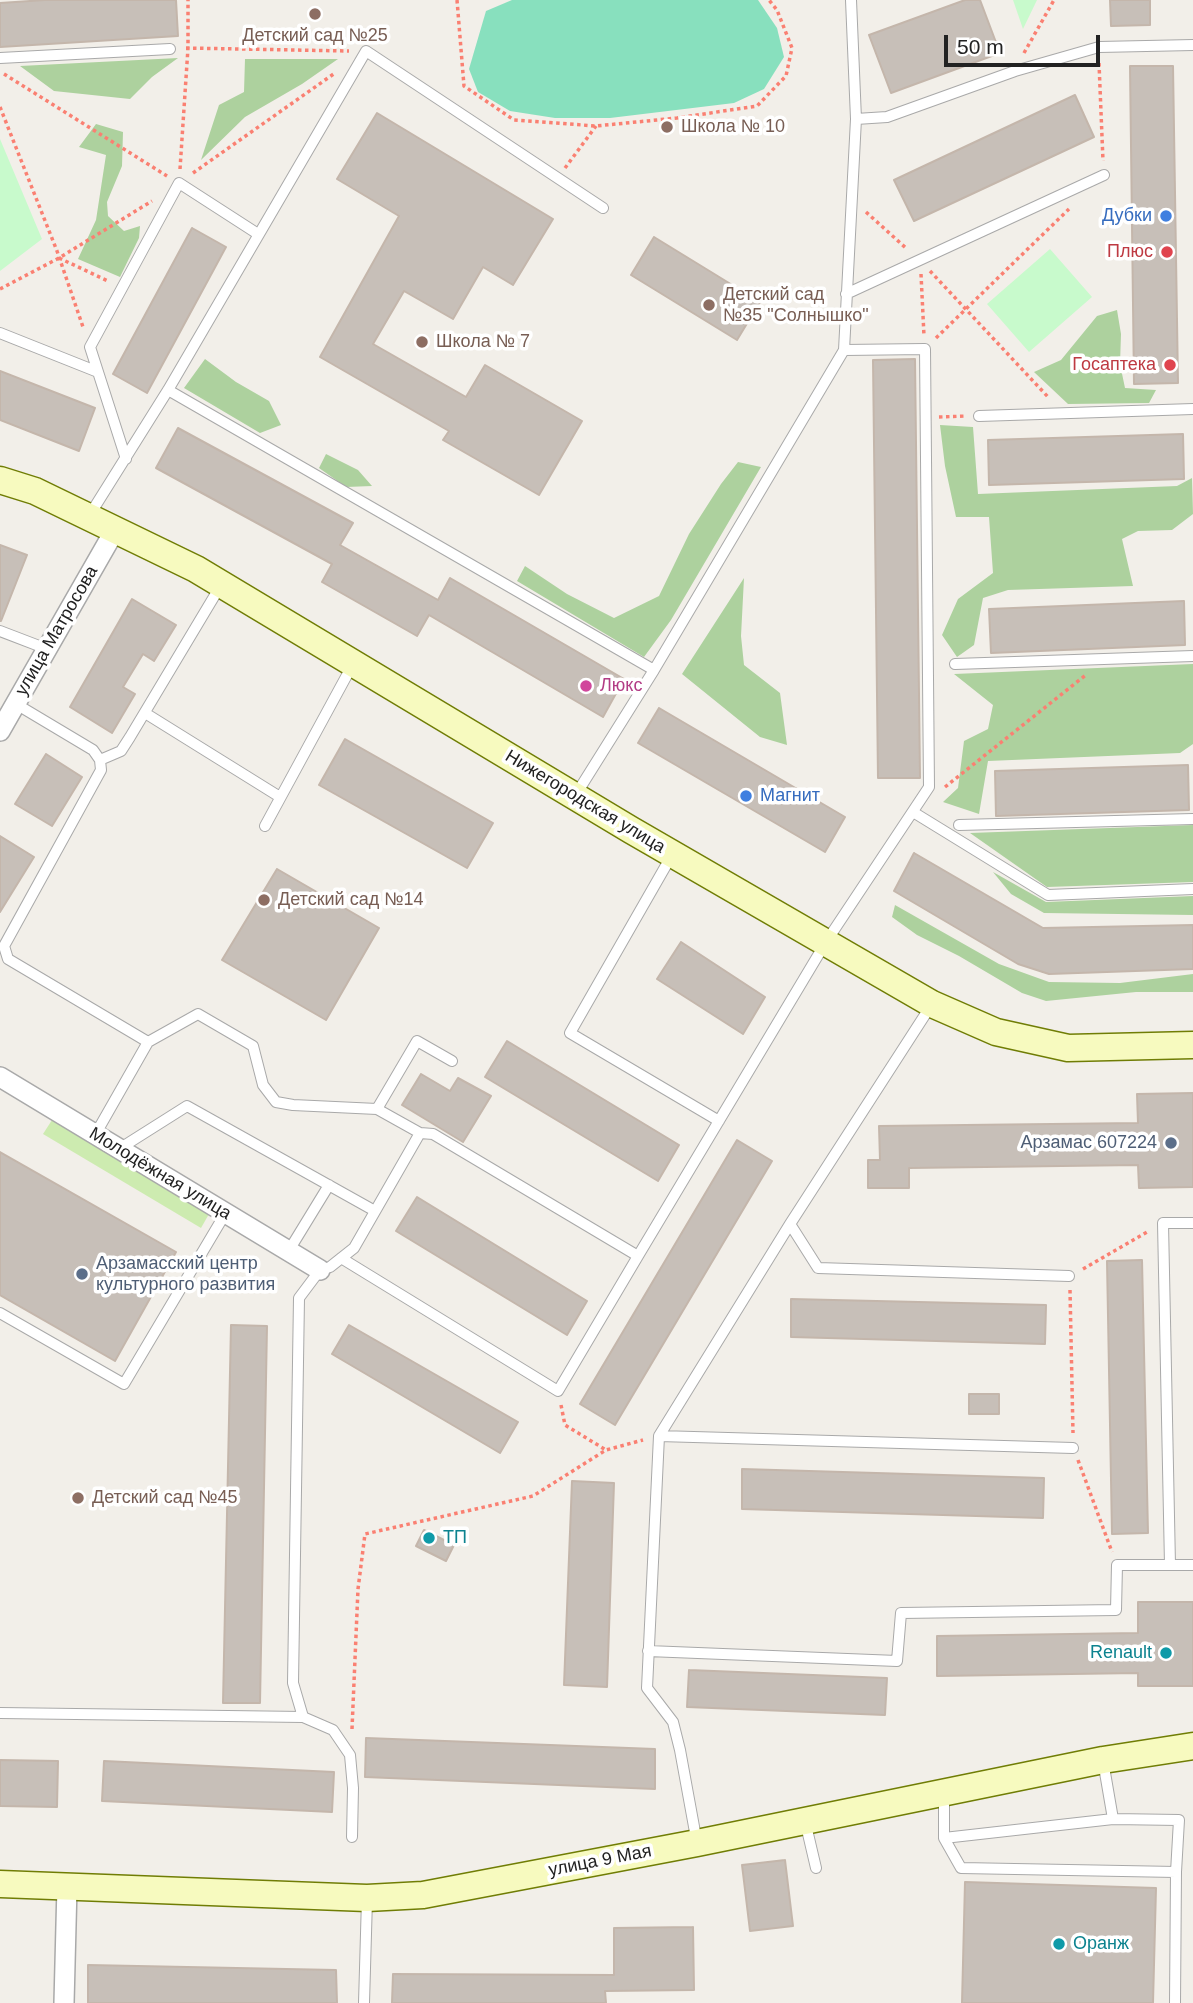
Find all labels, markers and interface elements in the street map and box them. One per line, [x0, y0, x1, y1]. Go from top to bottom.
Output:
marker: Детский сад №25 [307, 6, 323, 22]
scale bar [948, 21, 1104, 65]
place label: Детский сад №25 [242, 25, 388, 47]
text: 50 m [957, 35, 1004, 58]
place label: Школа № 10 [681, 116, 785, 138]
marker: Школа № 10 [659, 119, 675, 135]
place label: Дубки [1102, 205, 1152, 227]
marker: Дубки [1158, 208, 1174, 224]
place label: Плюс [1107, 241, 1153, 263]
marker: Плюс [1159, 244, 1175, 260]
place label: Детский сад №35 "Солнышко" [723, 284, 869, 326]
marker: Детский сад №35 "Солнышко" [701, 297, 717, 313]
place label: Школа № 7 [436, 331, 530, 353]
marker: Школа № 7 [414, 334, 430, 350]
place label: Госаптека [1072, 354, 1156, 376]
marker: Госаптека [1162, 357, 1178, 373]
street label: улица Матросова [11, 562, 103, 700]
place label: Люкс [600, 675, 642, 697]
marker: Люкс [578, 678, 594, 694]
street label: Нижегородская улица [501, 746, 669, 858]
place label: Магнит [760, 785, 820, 807]
marker: Магнит [738, 788, 754, 804]
place label: Детский сад №14 [278, 889, 423, 911]
marker: Детский сад №14 [256, 892, 272, 908]
street label: Молодёжная улица [85, 1123, 235, 1225]
place label: Арзамас 607224 [1020, 1132, 1157, 1154]
marker: Арзамас 607224 [1163, 1135, 1179, 1151]
place label: Арзамасский центр культурного развития [96, 1253, 275, 1296]
marker: Арзамасский центр культурного развития [74, 1266, 90, 1282]
place label: Детский сад №45 [92, 1487, 237, 1509]
marker: Детский сад №45 [70, 1490, 86, 1506]
place label: ТП [443, 1527, 467, 1549]
marker: ТП [421, 1530, 437, 1546]
place label: Renault [1090, 1642, 1152, 1664]
marker: Renault [1158, 1645, 1174, 1661]
street label: улица 9 Мая [547, 1840, 653, 1882]
place label: Оранж [1073, 1933, 1129, 1955]
marker: Оранж [1051, 1936, 1067, 1952]

